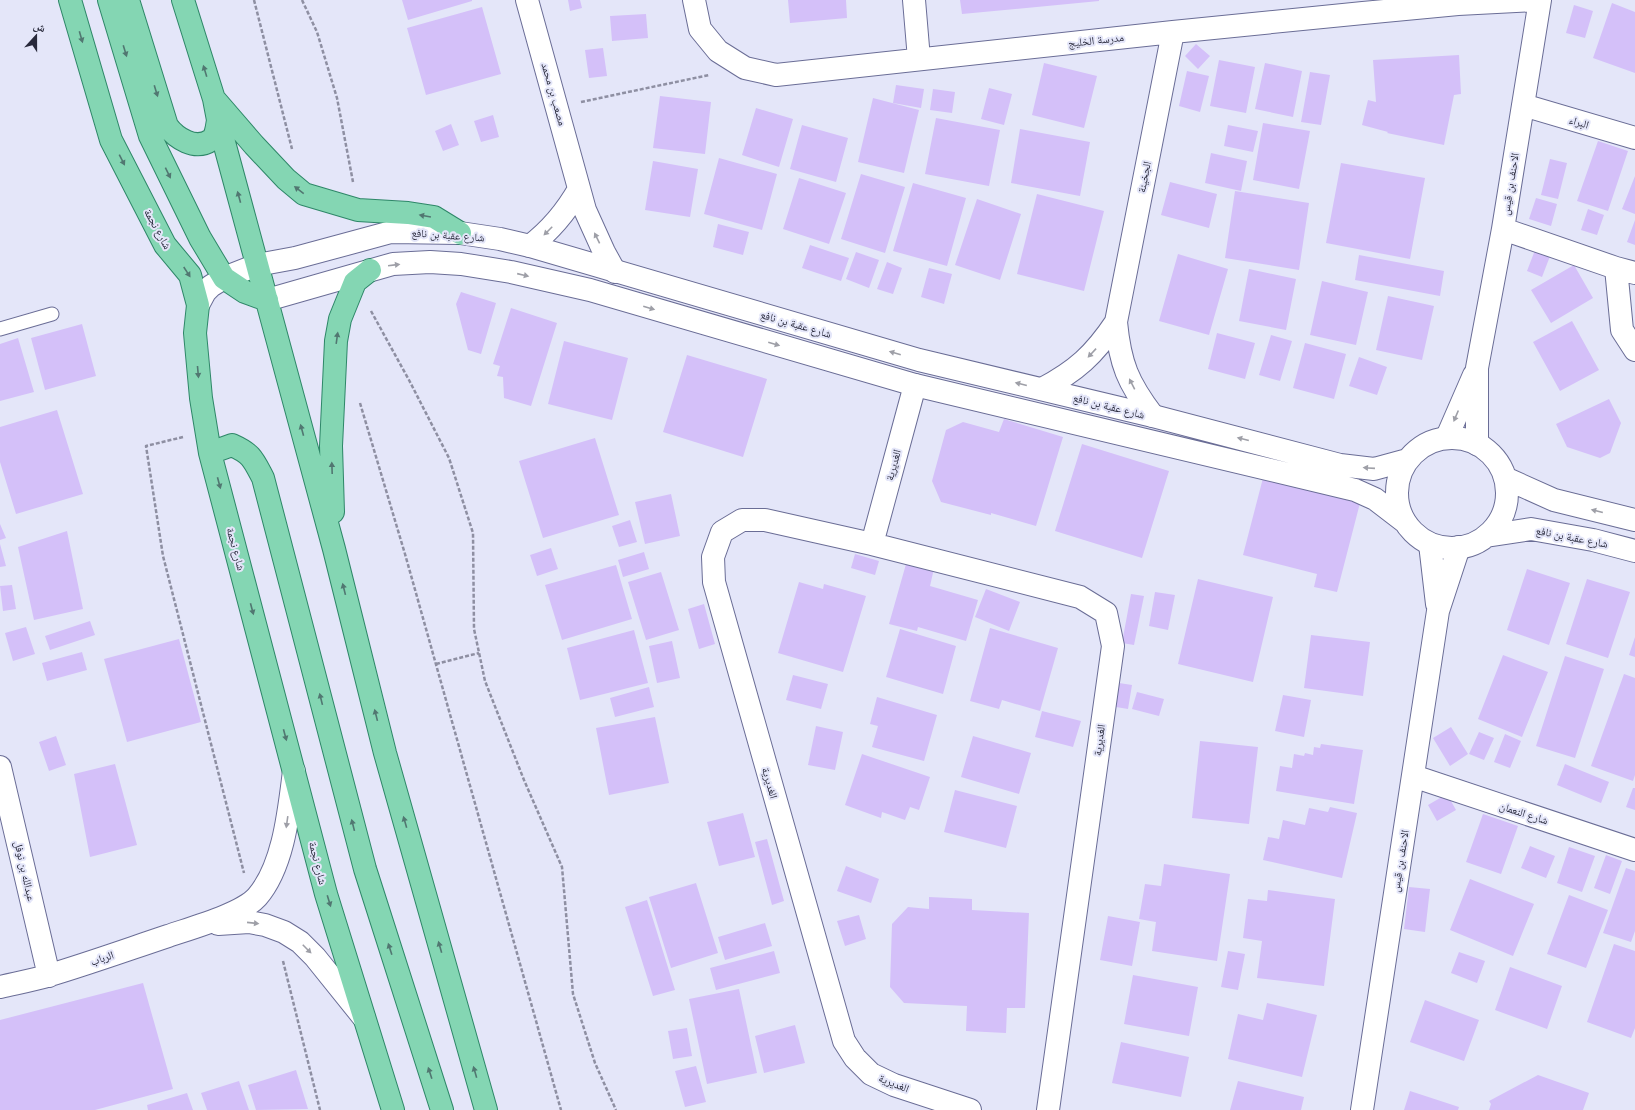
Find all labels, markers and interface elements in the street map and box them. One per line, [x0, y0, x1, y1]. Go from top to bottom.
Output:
north arrow [16, 16, 56, 56]
text: ش [31, 19, 47, 36]
street label: مدرسة الخليج [1068, 31, 1125, 50]
one-way arrow [78, 32, 84, 44]
one-way arrow [122, 45, 128, 57]
street label: مصعب بن محمد [538, 61, 569, 127]
one-way arrow [202, 65, 208, 77]
one-way arrow [153, 85, 159, 97]
street label: البراء [1568, 113, 1590, 131]
street label: الاحنف بن قيس [1499, 152, 1522, 216]
one-way arrow [119, 155, 125, 166]
street label: الجخينة [1135, 160, 1153, 194]
one-way arrow [165, 167, 171, 179]
one-way arrow [294, 185, 305, 194]
one-way arrow [236, 190, 242, 202]
street label: شارع نجمة [141, 207, 174, 252]
one-way arrow [419, 213, 431, 219]
street label: شارع عقبة بن نافع [411, 226, 485, 245]
one-way arrow [543, 226, 553, 236]
one-way arrow [594, 232, 600, 243]
one-way arrow [388, 262, 401, 268]
one-way arrow [183, 267, 191, 278]
one-way arrow [517, 272, 530, 278]
one-way arrow [643, 305, 655, 311]
street label: شارع عقبة بن نافع [759, 308, 833, 341]
one-way arrow [334, 332, 340, 344]
one-way arrow [768, 341, 780, 347]
one-way arrow [1087, 348, 1097, 358]
one-way arrow [889, 350, 901, 356]
one-way arrow [195, 366, 202, 378]
one-way arrow [1128, 378, 1135, 390]
one-way arrow [1015, 381, 1027, 387]
street label: شارع عقبة بن نافع [1072, 391, 1146, 422]
one-way arrow [1453, 410, 1459, 421]
one-way arrow [299, 424, 305, 436]
one-way arrow [1236, 436, 1249, 442]
street label: الغديرية [883, 448, 903, 482]
one-way arrow [329, 461, 335, 474]
one-way arrow [1363, 464, 1375, 471]
one-way arrow [216, 477, 222, 490]
one-way arrow [1591, 508, 1603, 514]
street label: شارع عقبة بن نافع [1535, 524, 1609, 551]
street label: شارع نجمة [224, 526, 247, 572]
one-way arrow [341, 582, 347, 595]
one-way arrow [249, 603, 255, 615]
one-way arrow [317, 692, 323, 705]
one-way arrow [372, 709, 378, 721]
street label: الغديرية [1091, 723, 1107, 757]
one-way arrow [283, 729, 289, 741]
street label: الغديرية [760, 766, 780, 800]
street label: شارع النعمان [1498, 799, 1550, 827]
one-way arrow [284, 816, 290, 828]
one-way arrow [402, 816, 408, 828]
one-way arrow [350, 818, 356, 830]
street label: الاحنف بن قيس [1389, 829, 1412, 893]
street label: عبدالله بن نوفل [11, 840, 38, 903]
street label: شارع نجمة [306, 840, 329, 886]
one-way arrow [326, 896, 332, 908]
one-way arrow [247, 920, 259, 927]
one-way arrow [437, 941, 443, 953]
one-way arrow [387, 943, 393, 955]
one-way arrow [302, 944, 312, 954]
street label: الرباب [89, 948, 115, 968]
one-way arrow [472, 1066, 478, 1078]
one-way arrow [427, 1067, 433, 1079]
street label: الغديرية [877, 1072, 911, 1095]

